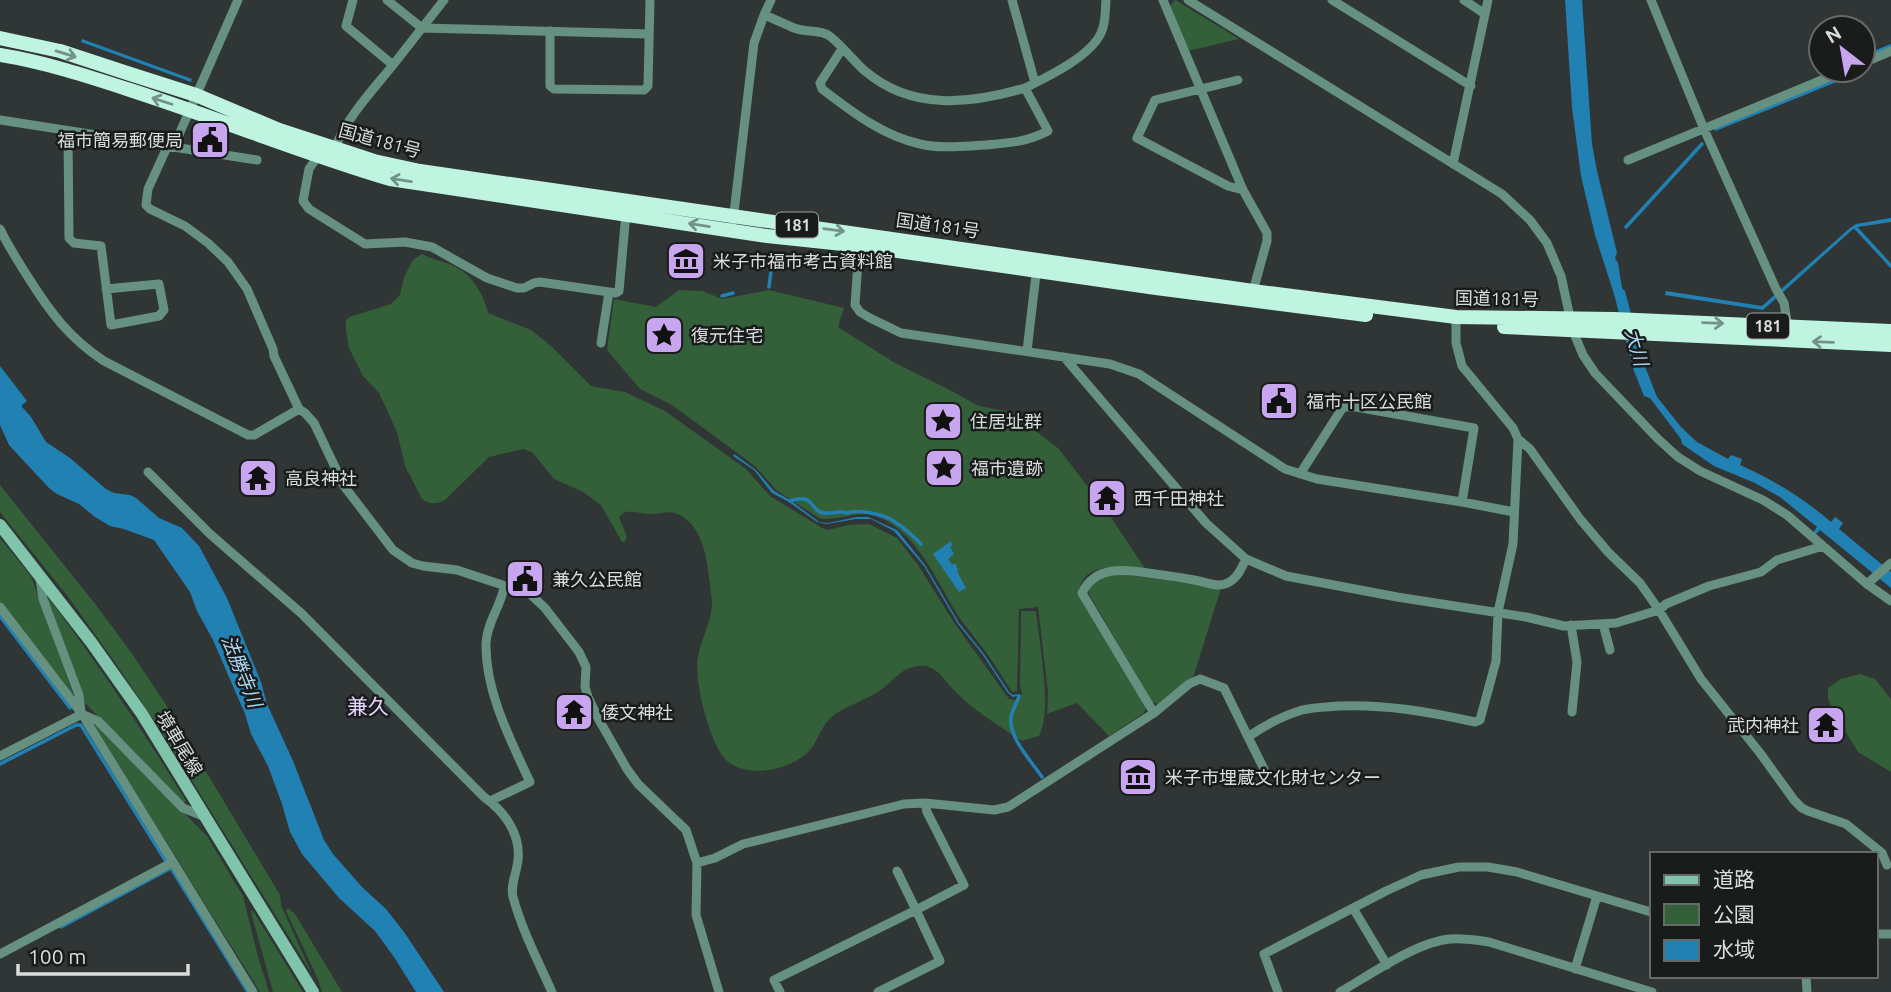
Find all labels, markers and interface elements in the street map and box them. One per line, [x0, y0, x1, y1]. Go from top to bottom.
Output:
north arrow [1807, 14, 1877, 84]
text: N [1821, 21, 1845, 48]
one-way arrow [55, 48, 77, 61]
one-way arrow [152, 93, 174, 106]
public building icon: 福市簡易郵便局 [189, 119, 231, 161]
street label: 国道181号 [337, 119, 423, 161]
place label: 福市簡易郵便局 [57, 130, 183, 150]
one-way arrow [390, 173, 413, 186]
street label: 国道181号 [895, 209, 981, 241]
road number: 181 [776, 213, 818, 238]
one-way arrow [688, 218, 711, 231]
one-way arrow [822, 224, 845, 237]
museum icon: 米子市福市考古資料館 [665, 240, 707, 282]
place label: 米子市福市考古資料館 [713, 251, 893, 271]
street label: 国道181号 [1455, 287, 1539, 309]
place icon: 復元住宅 [643, 314, 685, 356]
road number: 181 [1747, 314, 1789, 338]
one-way arrow [1701, 317, 1724, 330]
place label: 復元住宅 [691, 325, 763, 345]
water label: 大川 [1621, 326, 1653, 370]
one-way arrow [1812, 335, 1835, 348]
public building icon: 福市十区公民館 [1258, 380, 1300, 422]
place label: 福市十区公民館 [1306, 391, 1432, 411]
place icon: 住居址群 [922, 400, 964, 442]
place label: 住居址群 [970, 411, 1042, 431]
place icon: 福市遺跡 [923, 447, 965, 489]
temple icon: 高良神社 [237, 457, 279, 499]
place label: 福市遺跡 [971, 458, 1043, 478]
place label: 高良神社 [285, 468, 357, 488]
temple icon: 西千田神社 [1086, 477, 1128, 519]
place label: 西千田神社 [1134, 488, 1224, 508]
public building icon: 兼久公民館 [504, 558, 546, 600]
place label: 兼久公民館 [552, 569, 642, 589]
water label: 法勝寺川 [218, 632, 267, 712]
temple icon: 倭文神社 [553, 691, 595, 733]
district label: 兼久 [347, 694, 389, 718]
place label: 倭文神社 [601, 702, 673, 722]
temple icon: 武内神社 [1805, 704, 1847, 746]
street label: 境車尾線 [153, 707, 207, 779]
place label: 武内神社 [1727, 715, 1799, 735]
museum icon: 米子市埋蔵文化財センター [1117, 756, 1159, 798]
place label: 米子市埋蔵文化財センター [1165, 767, 1381, 787]
legend [1650, 852, 1877, 978]
text: 道路 [1713, 867, 1755, 891]
text: 公園 [1713, 902, 1755, 926]
scale bar [18, 932, 187, 976]
text: 水域 [1713, 937, 1755, 961]
text: 100 m [28, 944, 86, 968]

